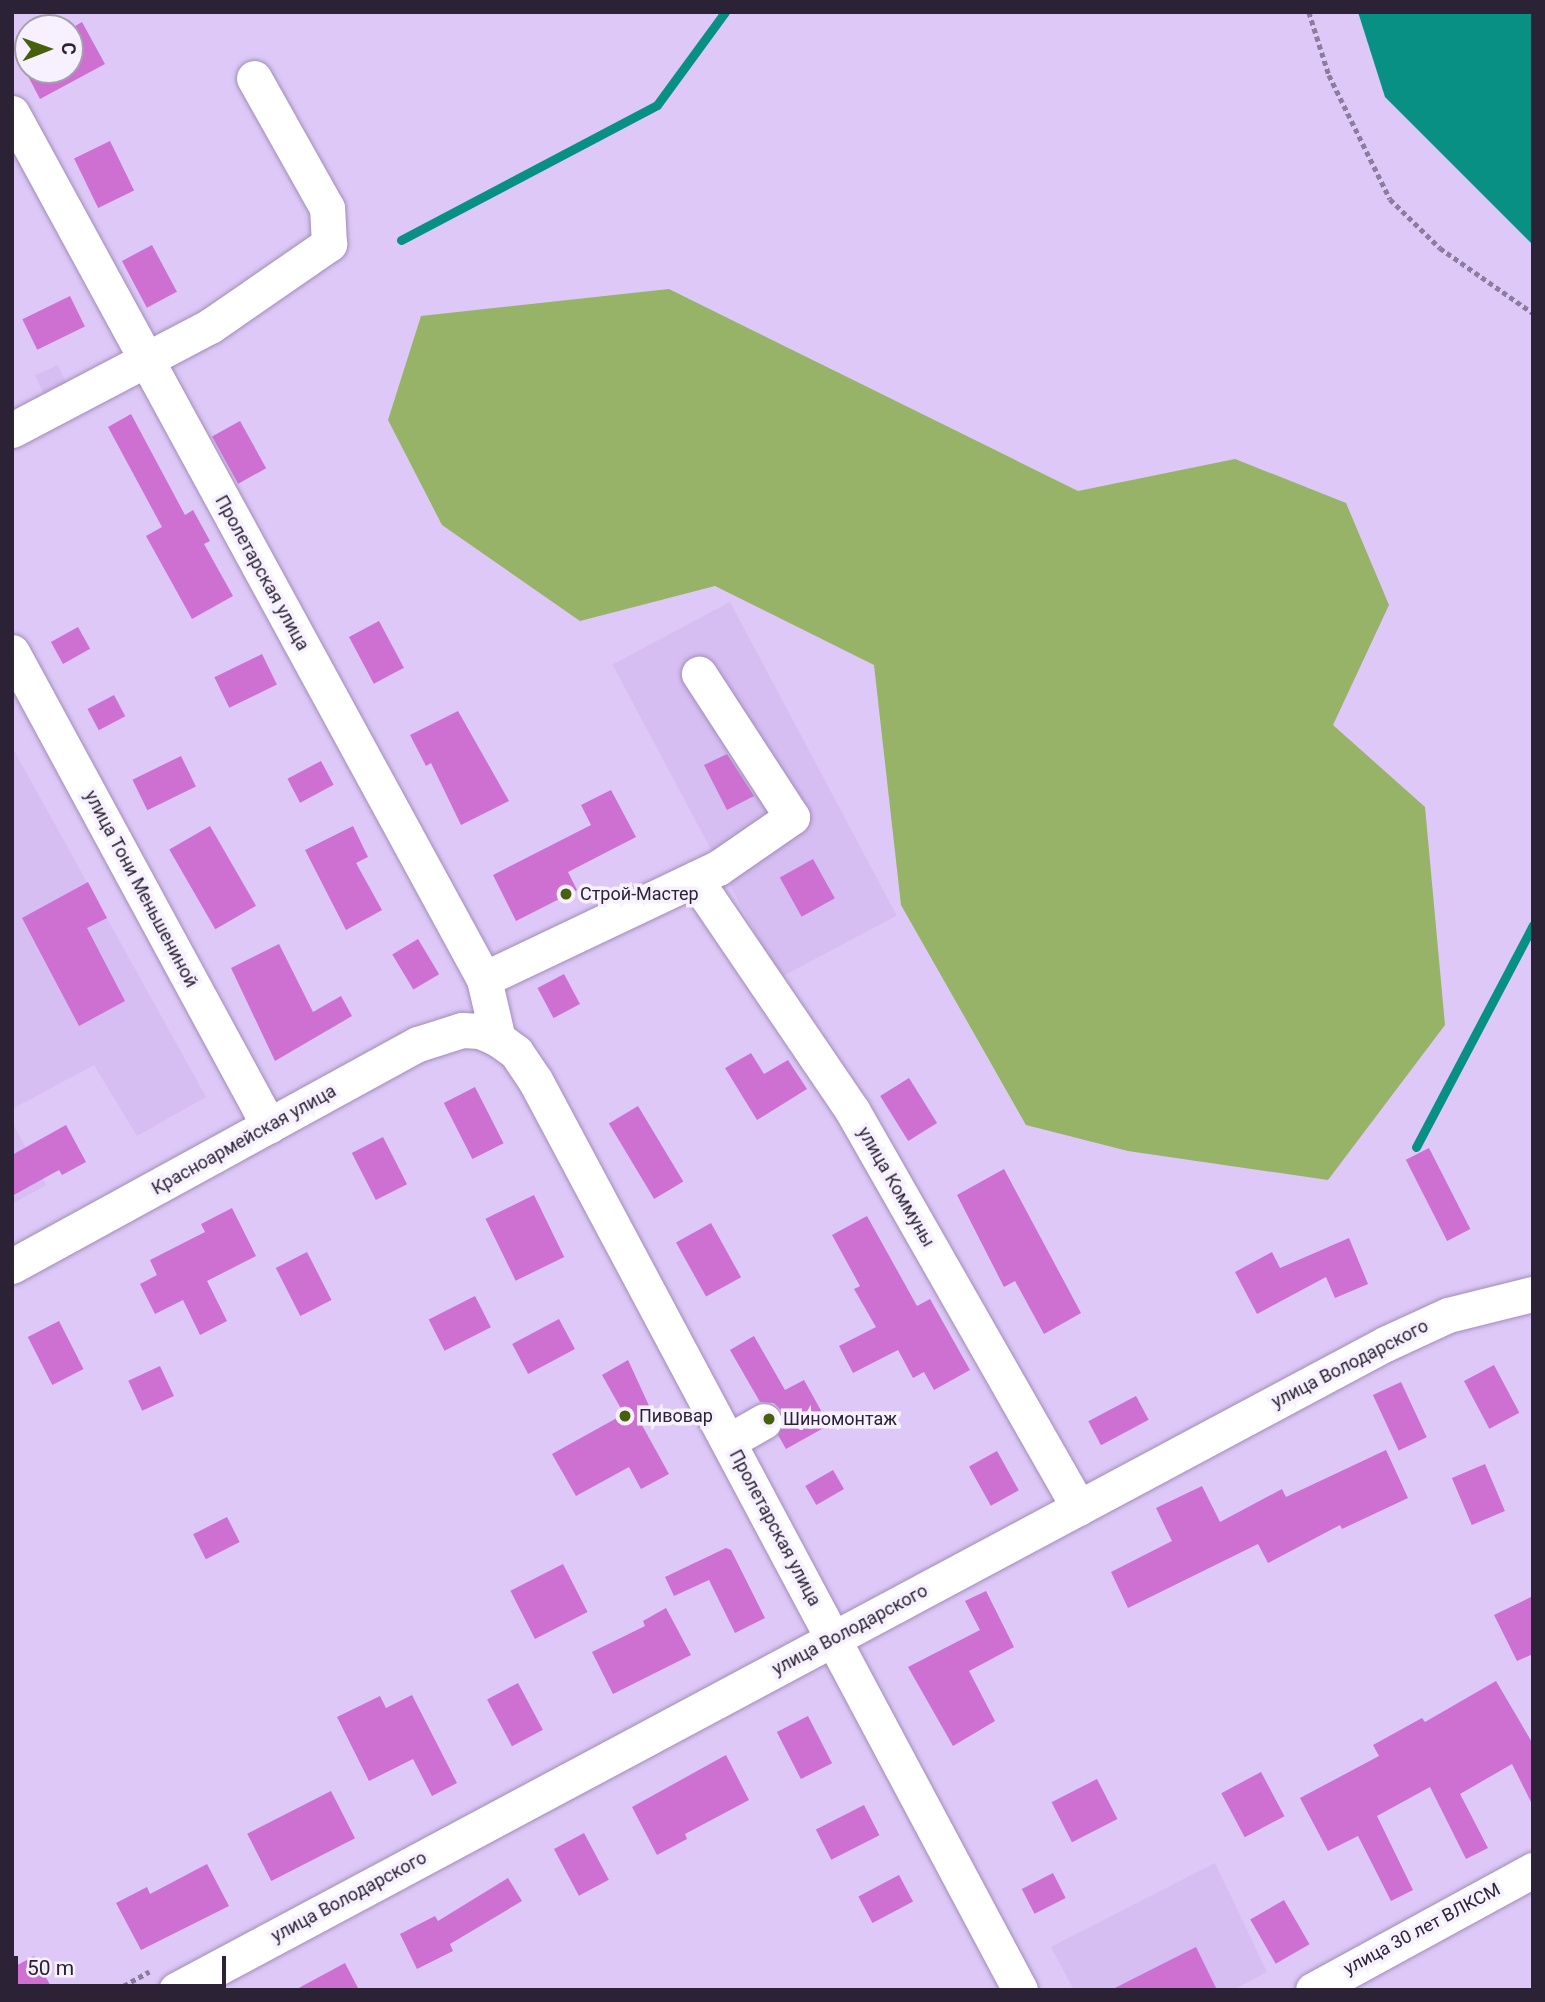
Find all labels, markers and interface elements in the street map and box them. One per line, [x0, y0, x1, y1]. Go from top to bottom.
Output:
north arrow [14, 14, 84, 84]
text: С [57, 42, 80, 55]
street label: Пролетарская улица [210, 492, 314, 654]
street label: улица Тони Меньшениной [80, 787, 202, 991]
place label: Строй-Мастер [580, 883, 699, 905]
marker: Строй-Мастер [558, 886, 574, 902]
street label: Красноармейская улица [148, 1080, 340, 1200]
street label: улица Коммуны [853, 1123, 939, 1251]
street label: улица Володарского [1268, 1315, 1432, 1413]
place label: Пивовар [639, 1405, 713, 1427]
marker: Пивовар [617, 1408, 633, 1424]
place label: Шиномонтаж [783, 1408, 897, 1430]
marker: Шиномонтаж [761, 1411, 777, 1427]
street label: Пролетарская улица [725, 1446, 825, 1610]
street label: улица Володарского [769, 1580, 931, 1680]
street label: улица Володарского [268, 1847, 430, 1947]
street label: улица 30 лет ВЛКСМ [1340, 1879, 1504, 1979]
scale bar [18, 1942, 229, 1986]
text: 50 m [27, 1956, 74, 1980]

